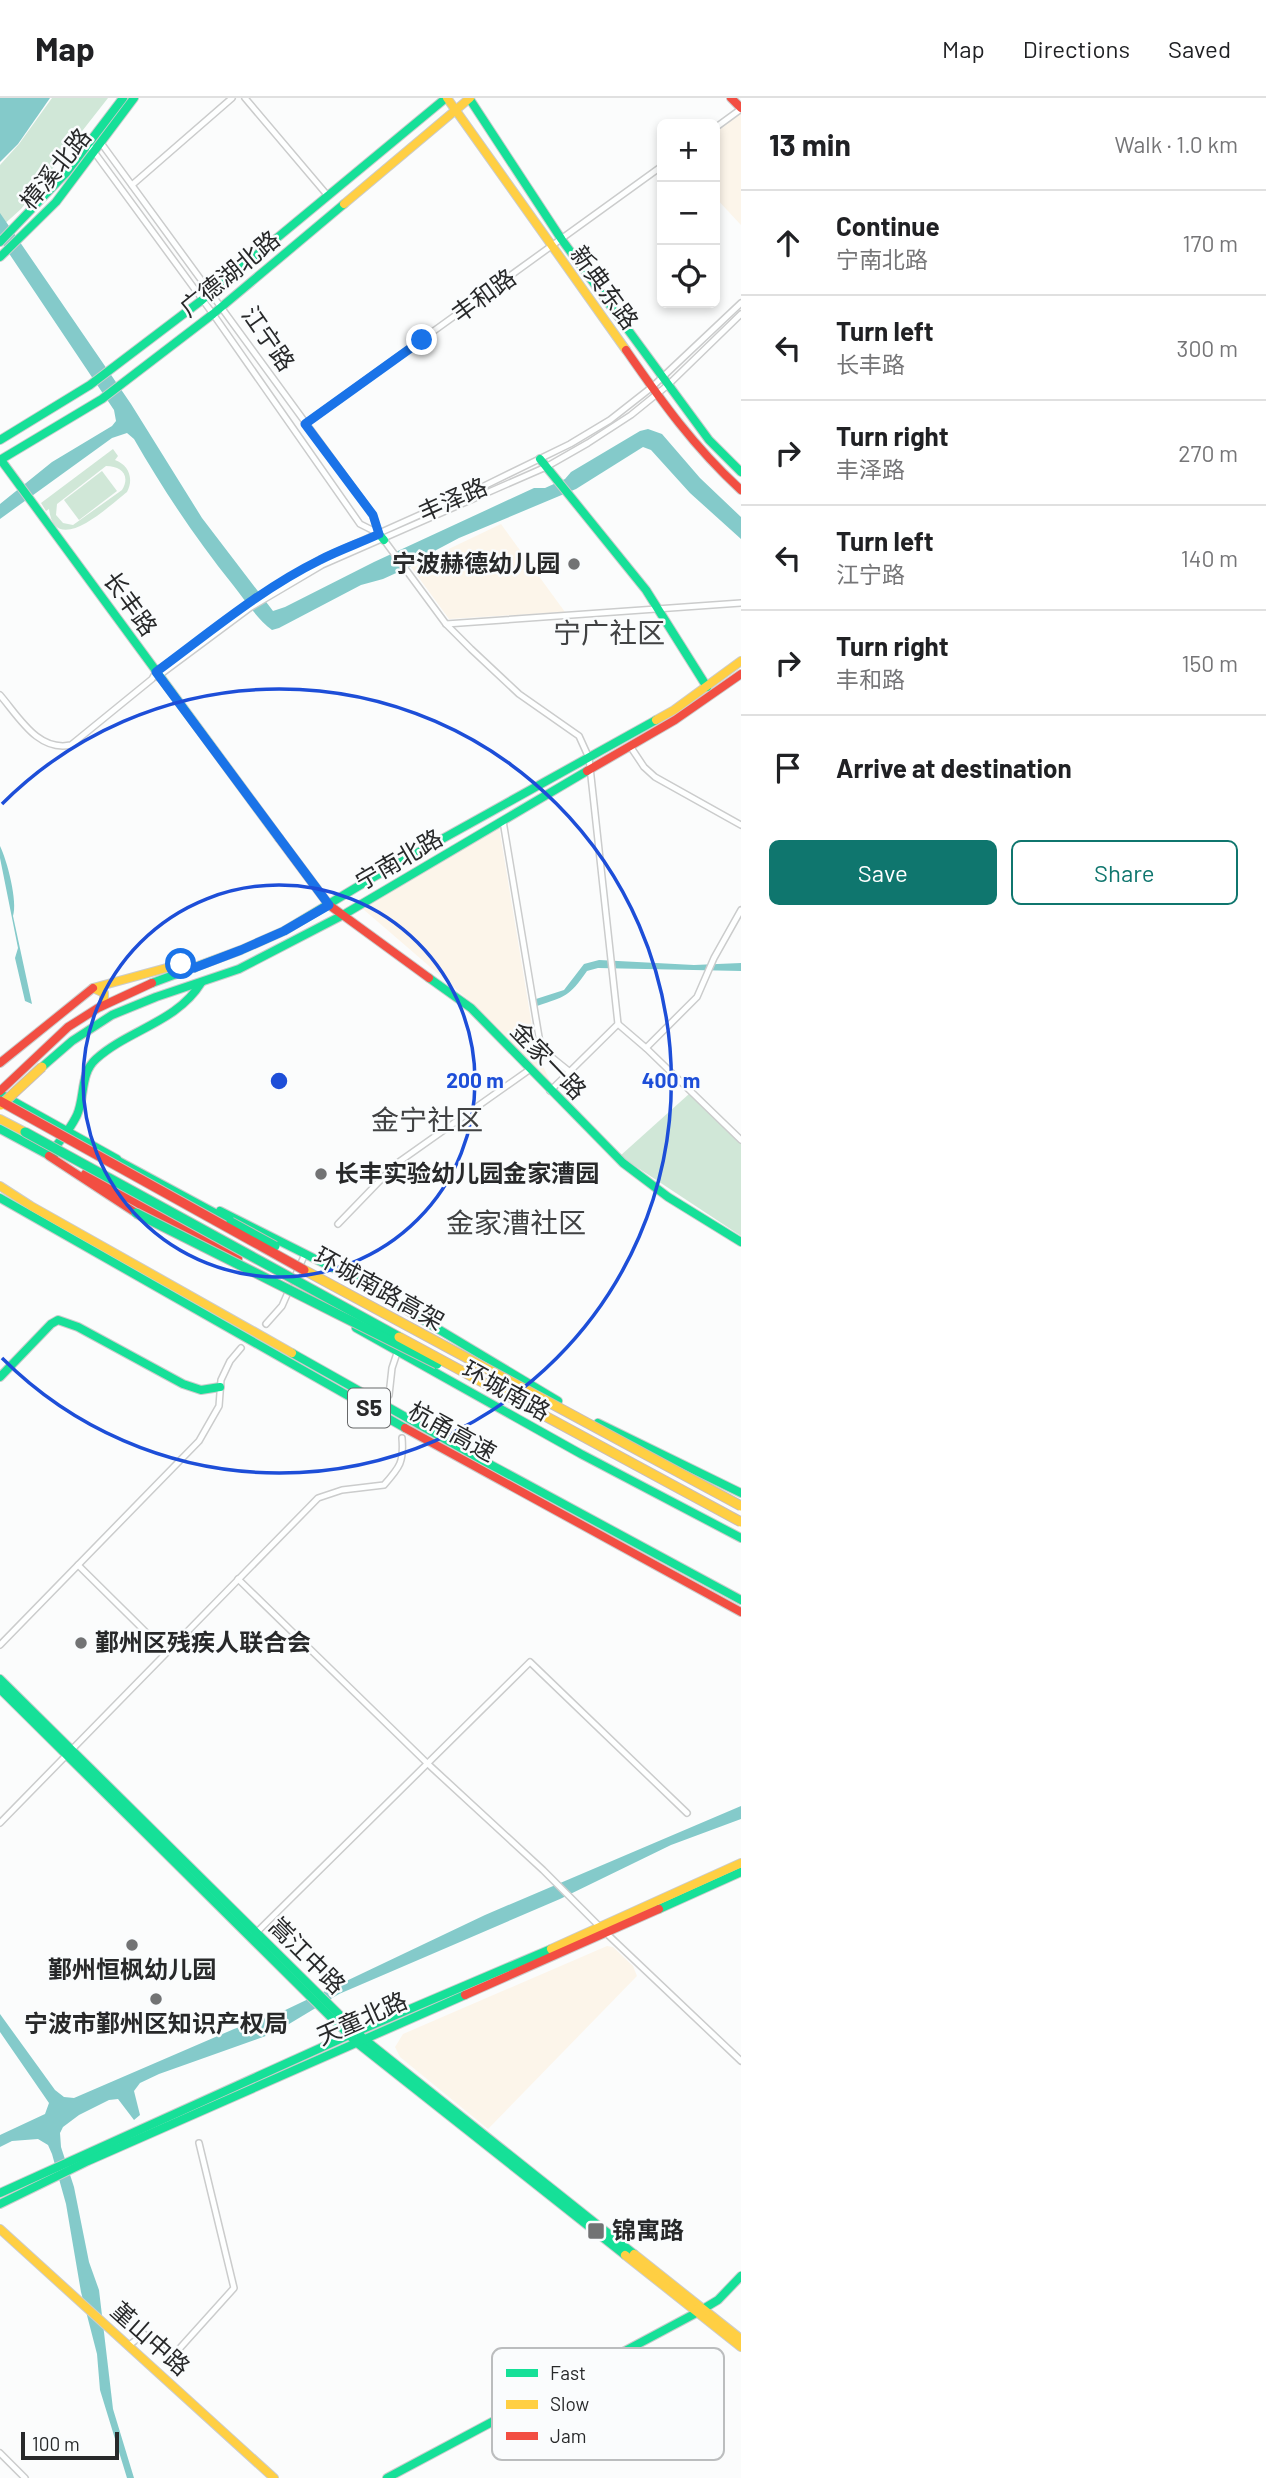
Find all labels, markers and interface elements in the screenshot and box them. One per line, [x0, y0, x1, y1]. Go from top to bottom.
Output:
text: Map [35, 28, 95, 68]
text: Map [942, 34, 985, 63]
text: Directions [1023, 34, 1130, 63]
text: Saved [1168, 34, 1231, 63]
map controls [657, 119, 720, 308]
button: + [657, 119, 720, 182]
street label: 樟溪北路 [13, 122, 96, 214]
text: 13 min [769, 126, 851, 162]
text: Walk · 1.0 km [1114, 130, 1238, 158]
button: − [657, 182, 720, 245]
text: Continue [836, 210, 940, 241]
street label: 广德湖北路 [173, 224, 285, 322]
icon: ahead [769, 224, 807, 262]
text: 170 m [1182, 229, 1238, 257]
street label: 新典东路 [565, 240, 645, 334]
button: locate [657, 245, 720, 308]
text: 宁南北路 [836, 245, 928, 273]
street label: 丰和路 [445, 262, 521, 328]
street label: 江宁路 [237, 300, 302, 376]
text: Turn left [836, 315, 934, 346]
route end [406, 324, 437, 355]
icon: left [769, 329, 807, 367]
text: 300 m [1177, 334, 1238, 362]
text: 长丰路 [836, 350, 905, 378]
text: Turn right [836, 420, 949, 451]
icon: right [769, 434, 807, 472]
text: 270 m [1178, 439, 1238, 467]
text: 丰泽路 [836, 455, 905, 483]
street label: 丰泽路 [414, 471, 491, 527]
text: Turn left [836, 525, 934, 556]
icon: left [769, 539, 807, 577]
text: 140 m [1181, 544, 1238, 572]
place label: 宁波赫德幼儿园 [392, 548, 560, 577]
marker: 宁波赫德幼儿园 [566, 556, 582, 572]
text: 江宁路 [836, 560, 905, 588]
street label: 长丰路 [98, 565, 164, 641]
district label: 宁广社区 [553, 615, 665, 649]
text: Turn right [836, 630, 949, 661]
icon: right [769, 644, 807, 682]
text: 150 m [1182, 649, 1238, 677]
text: 丰和路 [836, 665, 905, 693]
icon: arrive [769, 749, 807, 787]
text: Arrive at destination [836, 752, 1072, 783]
street label: 宁南北路 [349, 822, 447, 895]
button: Save [769, 840, 997, 905]
button: Share [1011, 840, 1238, 905]
route start [165, 948, 196, 979]
street label: 金家一路 [505, 1015, 593, 1105]
text: 200 m [446, 1067, 504, 1092]
text: 400 m [642, 1067, 700, 1092]
centre of rings [267, 1069, 291, 1093]
district label: 金宁社区 [371, 1102, 483, 1136]
place label: 长丰实验幼儿园金家漕园 [335, 1158, 599, 1187]
marker: 长丰实验幼儿园金家漕园 [313, 1166, 329, 1182]
district label: 金家漕社区 [446, 1205, 586, 1239]
street label: 环城南路高架 [310, 1240, 450, 1335]
street label: 环城南路 [458, 1354, 556, 1426]
road number: S5 [348, 1388, 390, 1428]
street label: 杭甬高速 [404, 1395, 502, 1467]
place label: 鄞州区残疾人联合会 [95, 1627, 311, 1656]
marker: 鄞州区残疾人联合会 [73, 1635, 89, 1651]
street label: 嵩江中路 [264, 1911, 352, 1999]
marker: 鄞州恒枫幼儿园 [124, 1937, 140, 1953]
place label: 鄞州恒枫幼儿园 [48, 1954, 216, 1983]
street label: 天童北路 [312, 1985, 411, 2050]
marker: 宁波市鄞州区知识产权局 [148, 1991, 164, 2007]
place label: 宁波市鄞州区知识产权局 [24, 2008, 288, 2037]
place label: 锦寓路 [612, 2215, 684, 2244]
marker: 锦寓路 [586, 2221, 606, 2241]
street label: 堇山中路 [106, 2295, 196, 2381]
legend [492, 2348, 724, 2460]
text: Fast [550, 2361, 586, 2384]
text: Slow [550, 2392, 589, 2415]
text: Jam [550, 2424, 586, 2447]
scale bar [21, 2429, 119, 2461]
text: 100 m [32, 2432, 80, 2455]

